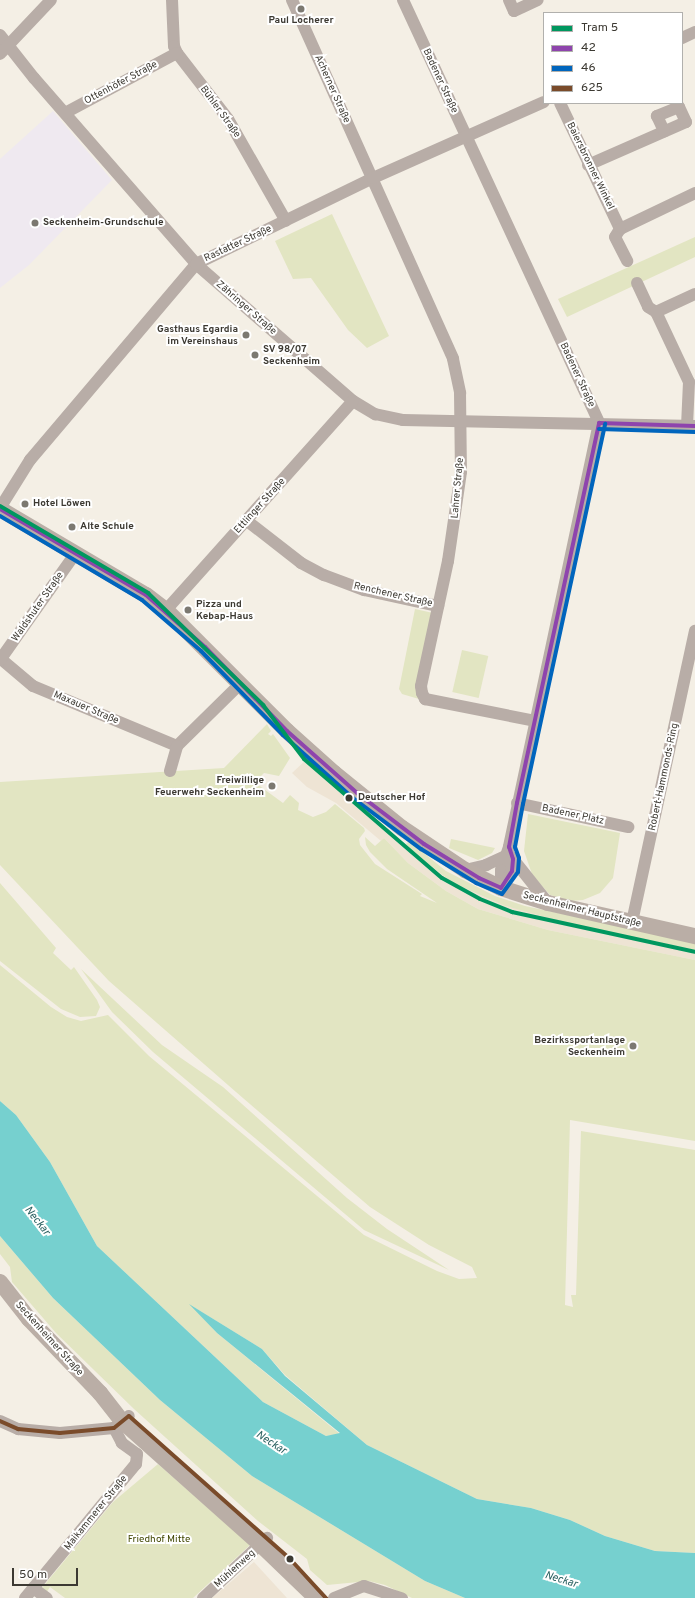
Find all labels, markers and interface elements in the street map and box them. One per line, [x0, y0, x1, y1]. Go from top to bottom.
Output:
marker: Paul Locherer [296, 4, 306, 14]
legend [543, 12, 683, 104]
place label: Paul Locherer [268, 15, 334, 27]
text: Tram 5 [581, 20, 618, 36]
text: 42 [581, 40, 596, 56]
street label: Badener Straße [420, 47, 460, 115]
street label: Acherner Straße [312, 53, 352, 125]
street label: Ottenhöfer Straße [82, 59, 160, 107]
text: 46 [581, 60, 596, 76]
text: 625 [581, 80, 603, 96]
street label: Bühler Straße [197, 84, 243, 140]
street label: Baiersbronner Winkel [564, 120, 616, 212]
place label: Seckenheim-Grundschule [43, 217, 163, 229]
marker: Seckenheim-Grundschule [30, 218, 40, 228]
street label: Rastatter Straße [202, 223, 274, 265]
street label: Zähringer Straße [213, 279, 279, 337]
place label: Gasthaus Egardia im Vereinshaus [157, 323, 238, 346]
marker: Gasthaus Egardia im Vereinshaus [241, 330, 251, 340]
street label: Badener Straße [557, 341, 597, 409]
place label: SV 98/07 Seckenheim [263, 343, 320, 366]
marker: SV 98/07 Seckenheim [250, 350, 260, 360]
street label: Lahrer Straße [449, 457, 467, 519]
street label: Ettlinger Straße [232, 476, 288, 536]
place label: Hotel Löwen [33, 498, 91, 510]
marker: Hotel Löwen [20, 499, 30, 509]
place label: Alte Schule [80, 521, 134, 533]
marker: Alte Schule [67, 522, 77, 532]
street label: Waldshuter Straße [10, 570, 66, 644]
street label: Renchener Straße [352, 580, 434, 610]
place label: Pizza und Kebap-Haus [196, 598, 253, 622]
marker: Pizza und Kebap-Haus [183, 605, 193, 615]
street label: Maxauer Straße [52, 689, 120, 727]
street label: Robert-Hammonds-Ring [647, 722, 681, 832]
place label: Freiwillige Feuerwehr Seckenheim [155, 774, 264, 798]
marker: Freiwillige Feuerwehr Seckenheim [267, 781, 277, 791]
marker: Deutscher Hof [342, 791, 356, 805]
place label: Deutscher Hof [358, 792, 425, 804]
street label: Badener Platz [541, 803, 605, 827]
street label: Seckenheimer Hauptstraße [522, 890, 642, 930]
place label: Bezirkssportanlage Seckenheim [534, 1034, 625, 1058]
marker: Bezirkssportanlage Seckenheim [628, 1041, 638, 1051]
water label: Neckar [21, 1204, 53, 1238]
street label: Seckenheimer Straße [13, 1299, 85, 1379]
water label: Neckar [253, 1428, 289, 1458]
street label: Maikammerer Straße [62, 1473, 130, 1553]
park label: Friedhof Mitte [128, 1534, 190, 1546]
street label: Mühlenweg [212, 1547, 258, 1591]
unlabelled marker [285, 1554, 295, 1564]
scale bar [14, 1560, 80, 1586]
text: 50 m [19, 1567, 47, 1583]
water label: Neckar [543, 1569, 579, 1591]

